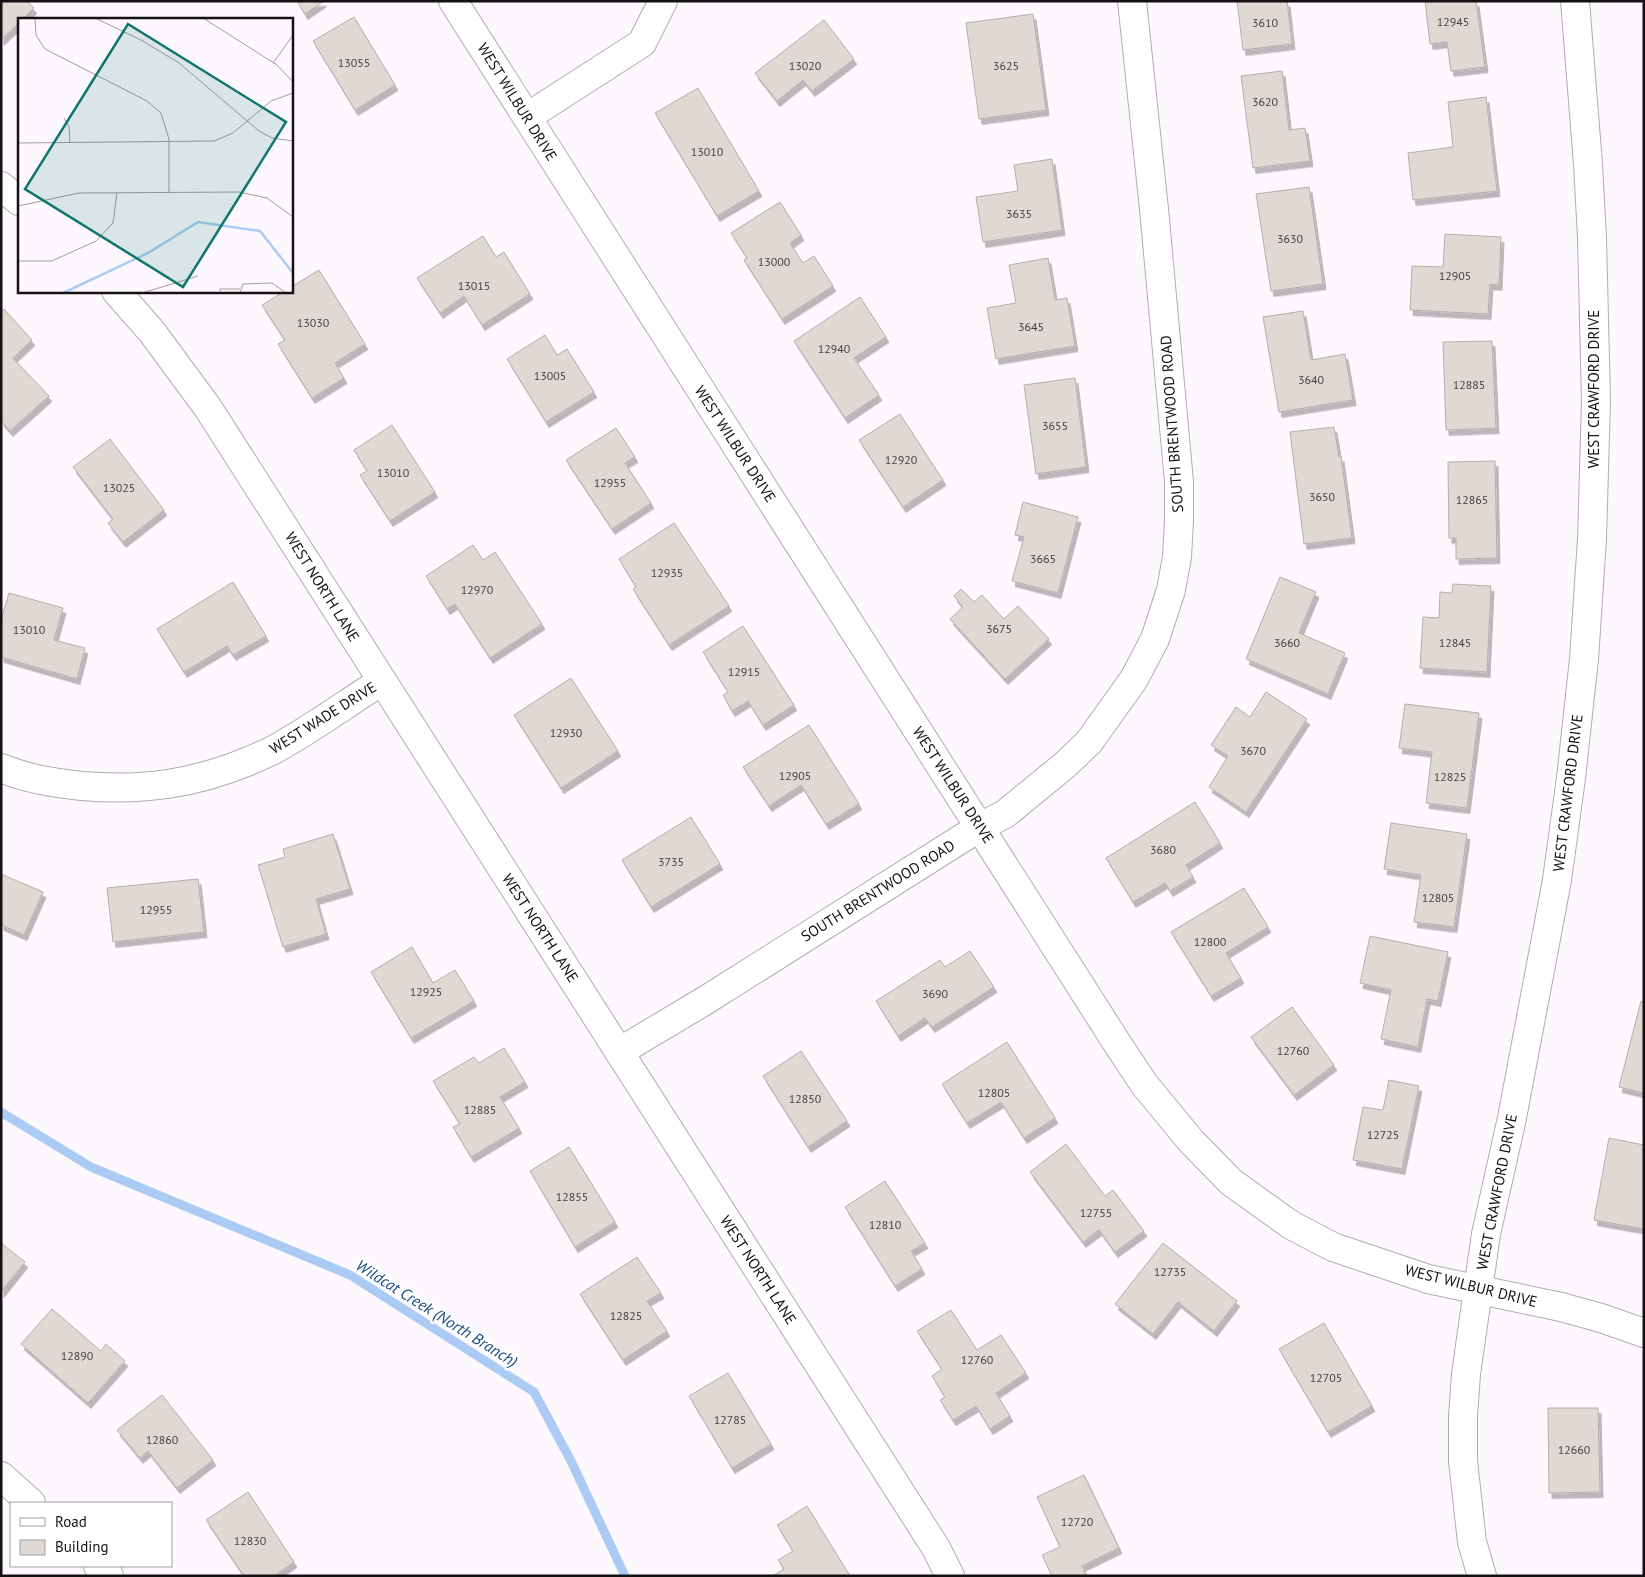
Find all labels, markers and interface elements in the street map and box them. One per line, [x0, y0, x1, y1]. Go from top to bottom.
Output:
house number: 12945 [1437, 14, 1469, 29]
house number: 3610 [1252, 15, 1279, 30]
inset map [18, 18, 292, 292]
street label: WEST WILBUR DRIVE [473, 39, 561, 164]
house number: 13055 [338, 55, 370, 70]
house number: 13020 [789, 58, 822, 73]
house number: 3625 [993, 58, 1019, 73]
house number: 3620 [1252, 94, 1279, 109]
house number: 13010 [691, 144, 724, 159]
house number: 3635 [1006, 206, 1032, 221]
house number: 3630 [1277, 231, 1304, 246]
house number: 13000 [758, 254, 791, 269]
house number: 12905 [1439, 268, 1471, 283]
house number: 13015 [458, 278, 490, 293]
street label: WEST CRAWFORD DRIVE [1584, 310, 1603, 468]
house number: 13030 [297, 315, 330, 330]
house number: 3645 [1018, 319, 1044, 334]
street label: SOUTH BRENTWOOD ROAD [1156, 335, 1187, 513]
house number: 12940 [818, 341, 851, 356]
house number: 13005 [534, 368, 566, 383]
house number: 3640 [1298, 372, 1325, 387]
house number: 12885 [1453, 377, 1485, 392]
street label: WEST WILBUR DRIVE [691, 382, 780, 506]
house number: 3655 [1042, 418, 1068, 433]
house number: 12920 [885, 452, 918, 467]
house number: 13010 [377, 465, 410, 480]
house number: 12955 [594, 475, 626, 490]
house number: 13025 [103, 480, 135, 495]
house number: 3650 [1309, 489, 1336, 504]
house number: 12865 [1456, 492, 1488, 507]
street label: WEST NORTH LANE [281, 528, 364, 645]
house number: 3665 [1030, 551, 1056, 566]
house number: 12935 [651, 565, 683, 580]
house number: 12970 [461, 582, 494, 597]
house number: 3675 [986, 621, 1012, 636]
house number: 13010 [13, 622, 46, 637]
house number: 3660 [1274, 635, 1301, 650]
house number: 12845 [1439, 635, 1471, 650]
house number: 12915 [728, 664, 760, 679]
street label: WEST WADE DRIVE [266, 677, 380, 758]
street label: WEST CRAWFORD DRIVE [1548, 713, 1587, 873]
street label: WEST WILBUR DRIVE [909, 723, 998, 847]
house number: 12930 [550, 725, 583, 740]
house number: 3670 [1240, 743, 1267, 758]
house number: 12905 [779, 768, 811, 783]
house number: 12825 [1434, 769, 1466, 784]
street label: SOUTH BRENTWOOD ROAD [797, 835, 958, 946]
house number: 3680 [1150, 842, 1177, 857]
house number: 3735 [658, 854, 684, 869]
street label: WEST NORTH LANE [498, 870, 583, 986]
house number: 12805 [1422, 890, 1454, 905]
house number: 12955 [140, 902, 172, 917]
house number: 12800 [1194, 934, 1227, 949]
house number: 12925 [410, 984, 442, 999]
house number: 3690 [922, 986, 949, 1001]
house number: 12760 [1277, 1043, 1310, 1058]
house number: 12805 [978, 1085, 1010, 1100]
house number: 12850 [789, 1091, 822, 1106]
house number: 12885 [464, 1102, 496, 1117]
street label: WEST CRAWFORD DRIVE [1472, 1112, 1521, 1271]
house number: 12725 [1367, 1127, 1399, 1142]
house number: 12855 [556, 1189, 588, 1204]
house number: 12755 [1080, 1205, 1112, 1220]
street label: WEST NORTH LANE [716, 1212, 801, 1328]
house number: 12810 [869, 1217, 902, 1232]
water label: Wildcat Creek (North Branch) [352, 1255, 522, 1371]
street label: WEST WILBUR DRIVE [1403, 1260, 1539, 1311]
house number: 12735 [1154, 1264, 1186, 1279]
house number: 12825 [610, 1308, 642, 1323]
house number: 12890 [61, 1348, 94, 1363]
house number: 12760 [961, 1352, 994, 1367]
house number: 12705 [1310, 1370, 1342, 1385]
house number: 12785 [714, 1412, 746, 1427]
house number: 12860 [146, 1432, 179, 1447]
house number: 12660 [1558, 1442, 1591, 1457]
legend [10, 1502, 172, 1567]
text: Road [55, 1512, 87, 1531]
house number: 12720 [1061, 1514, 1094, 1529]
house number: 12830 [234, 1533, 267, 1548]
text: Building [55, 1537, 109, 1556]

